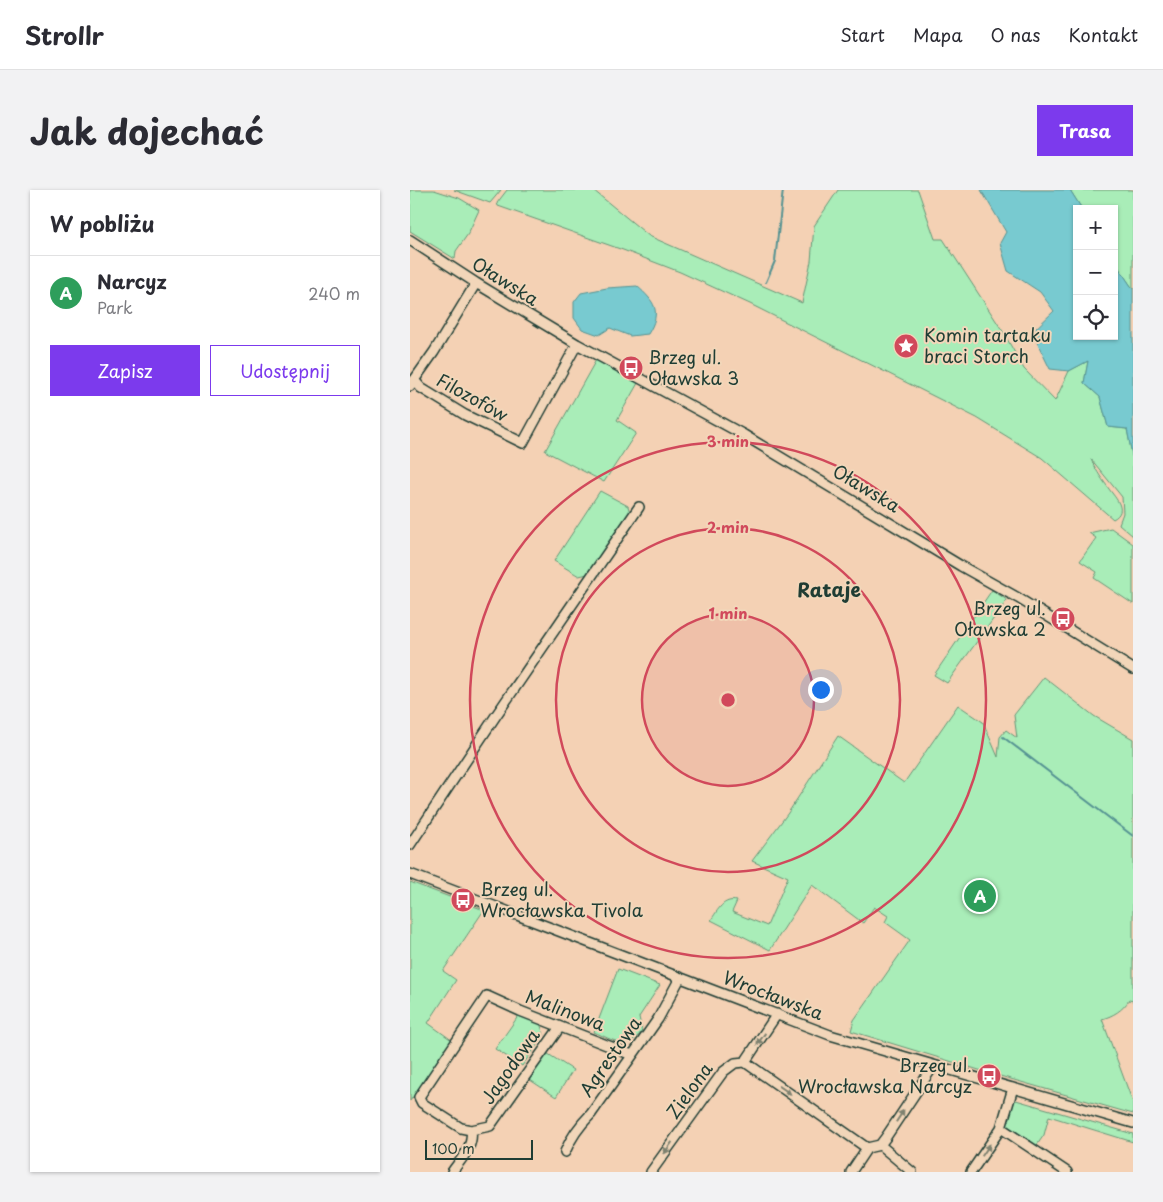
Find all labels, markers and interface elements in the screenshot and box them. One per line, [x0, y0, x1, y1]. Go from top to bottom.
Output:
text: Strollr [25, 17, 104, 53]
text: Start [840, 21, 885, 48]
text: Mapa [913, 21, 962, 48]
text: O nas [990, 21, 1040, 48]
text: Kontakt [1068, 21, 1138, 48]
text: Jak dojechać [30, 104, 264, 157]
button: Trasa [1037, 105, 1133, 156]
map controls [1073, 205, 1118, 340]
button: + [1073, 205, 1118, 250]
text: W pobliżu [50, 207, 155, 239]
street label: Oławska [467, 250, 545, 312]
button: − [1073, 250, 1118, 295]
text: Narcyz [97, 267, 167, 295]
text: A [60, 281, 72, 305]
text: 240 m [308, 281, 360, 305]
text: Park [97, 295, 133, 319]
button: locate [1073, 295, 1118, 340]
place label: Komin tartaku braci Storch [924, 321, 1051, 369]
place icon: Komin tartaku braci Storch [893, 333, 919, 359]
place label: Brzeg ul. Oławska 3 [648, 343, 739, 391]
button: Zapisz [50, 345, 200, 396]
button: Udostępnij [210, 345, 360, 396]
bus stop icon: Brzeg ul. Oławska 3 [618, 355, 644, 381]
street label: Filozofów [432, 366, 514, 428]
text: 3 min [707, 429, 749, 452]
street label: Oławska [828, 457, 906, 519]
text: 2 min [707, 515, 749, 538]
district label: Rataje [797, 575, 861, 603]
place label: Brzeg ul. Oławska 2 [954, 594, 1046, 642]
text: 1 min [709, 601, 747, 624]
bus stop icon: Brzeg ul. Oławska 2 [1050, 606, 1076, 632]
your location [808, 677, 834, 703]
centre of rings [719, 691, 737, 709]
place label: Brzeg ul. Wrocławska Tivola [480, 875, 644, 923]
pin: A [964, 877, 996, 915]
bus stop icon: Brzeg ul. Wrocławska Tivola [450, 887, 476, 913]
street label: Wrocławska [720, 963, 828, 1026]
street label: Malinowa [522, 982, 610, 1037]
street label: Agrestowa [572, 1010, 648, 1102]
street label: Jagodowa [474, 1023, 546, 1109]
one-way arrow [756, 1032, 766, 1045]
place label: Brzeg ul. Wrocławska Narcyz [798, 1051, 972, 1099]
street label: Zielona [659, 1056, 719, 1124]
bus stop icon: Brzeg ul. Wrocławska Narcyz [976, 1063, 1002, 1089]
one-way arrow [778, 1085, 791, 1095]
one-way arrow [896, 1109, 905, 1123]
scale bar [425, 1137, 532, 1160]
text: 100 m [432, 1138, 475, 1159]
one-way arrow [663, 1141, 673, 1155]
one-way arrow [981, 1143, 991, 1157]

